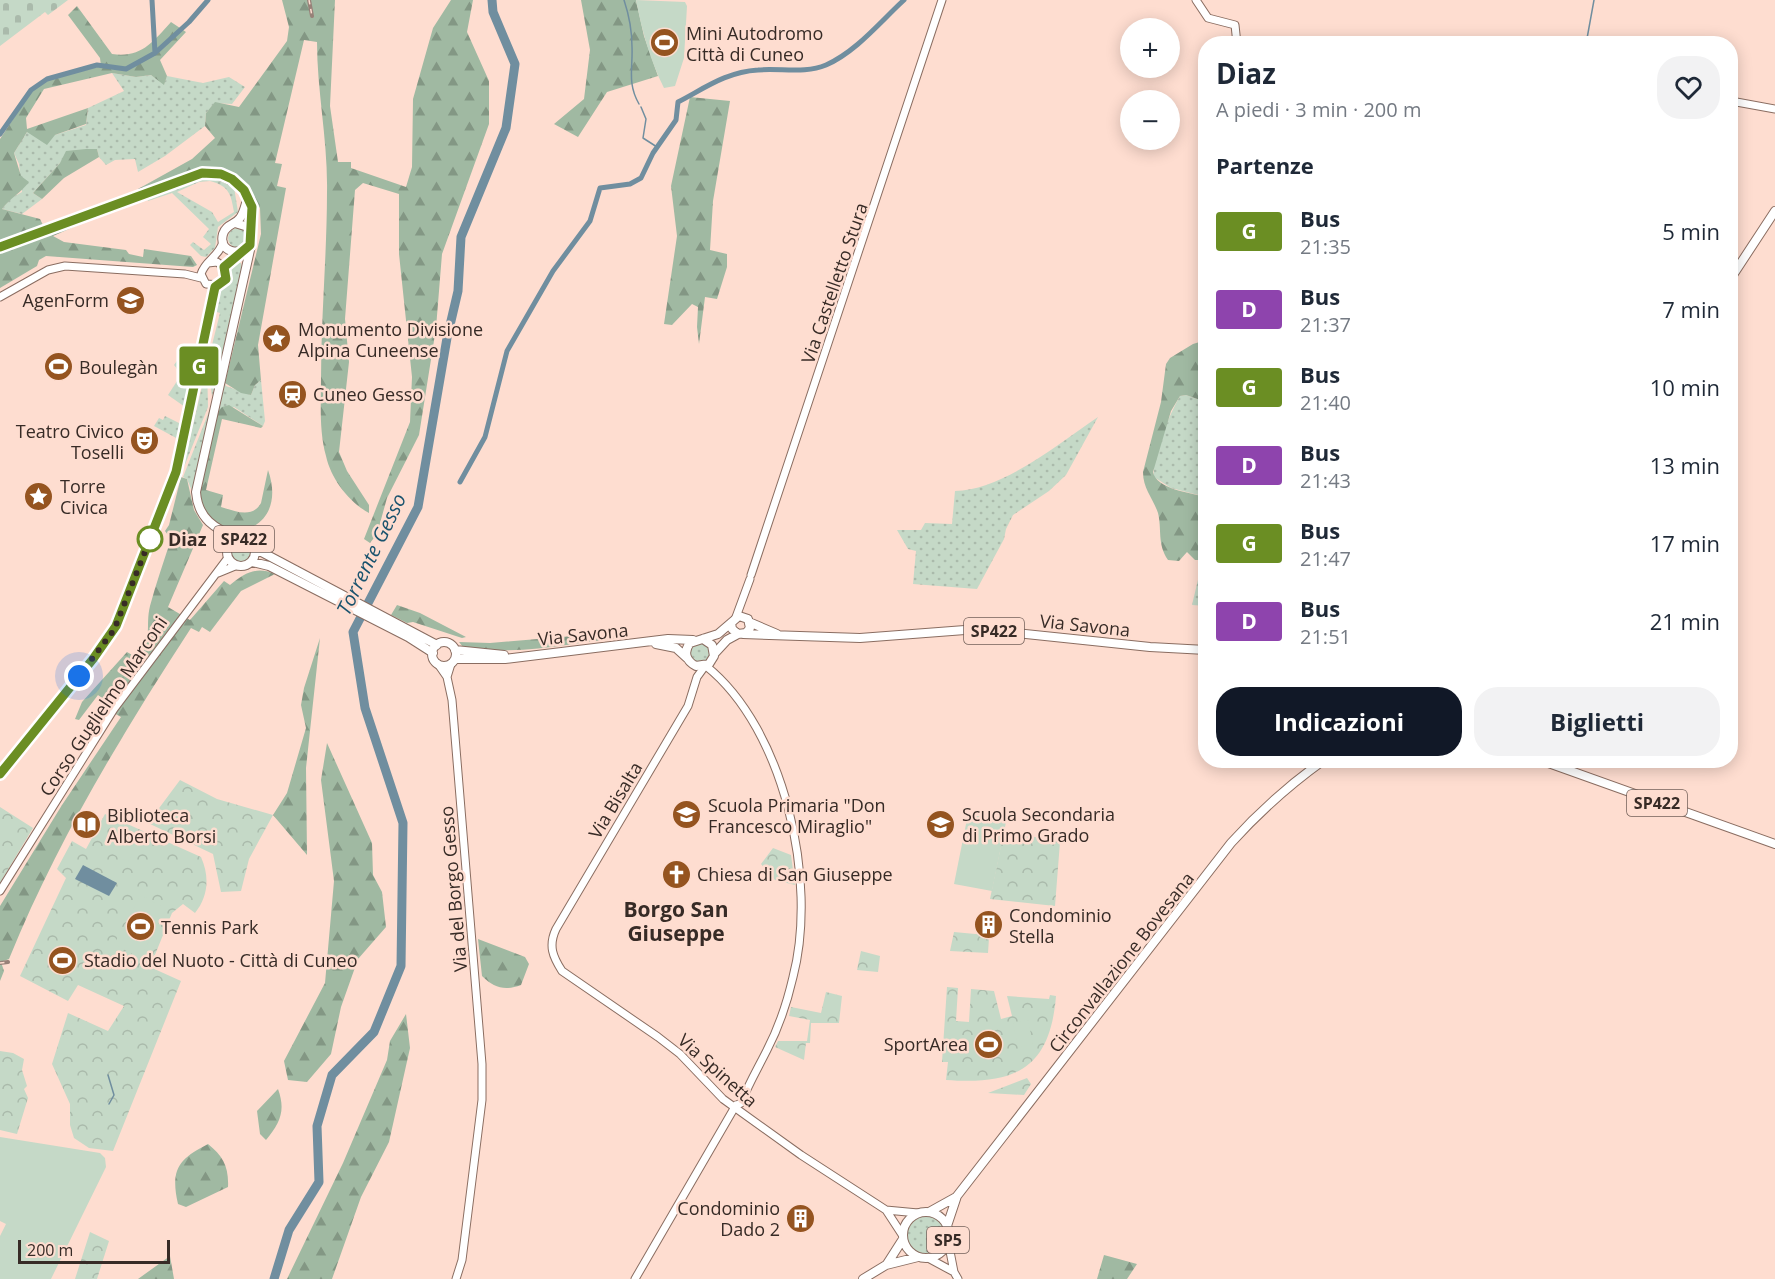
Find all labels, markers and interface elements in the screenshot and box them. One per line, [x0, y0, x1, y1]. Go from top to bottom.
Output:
map controls [1120, 18, 1180, 150]
button: + [1120, 18, 1180, 78]
place label: Mini Autodromo Città di Cuneo [686, 21, 823, 66]
sports icon: Mini Autodromo Città di Cuneo [649, 27, 681, 59]
text: Diaz [1216, 54, 1276, 92]
button: heart [1657, 56, 1720, 119]
button: − [1120, 90, 1180, 150]
text: A piedi · 3 min · 200 m [1216, 96, 1421, 123]
text: Partenze [1216, 150, 1314, 180]
street label: Via Castelletto Stura [795, 199, 873, 367]
text: Bus [1300, 203, 1340, 233]
text: 5 min [1662, 216, 1720, 246]
text: G [1241, 217, 1257, 245]
text: 21:35 [1300, 233, 1351, 260]
text: Bus [1300, 281, 1340, 311]
school or university icon: AgenForm [114, 284, 146, 316]
place label: AgenForm [23, 288, 109, 312]
text: 7 min [1662, 294, 1720, 324]
text: D [1241, 295, 1257, 323]
text: 21:37 [1300, 311, 1351, 338]
place label: Monumento Divisione Alpina Cuneense [298, 317, 483, 362]
place icon: Monumento Divisione Alpina Cuneense [261, 323, 293, 355]
line badge: G [180, 346, 218, 386]
sports icon: Boulegàn [42, 351, 74, 383]
text: G [191, 352, 207, 380]
place label: Boulegàn [79, 355, 158, 379]
text: Bus [1300, 359, 1340, 389]
text: 10 min [1650, 372, 1720, 402]
text: G [1241, 373, 1257, 401]
station icon: Cuneo Gesso [276, 378, 308, 410]
place label: Cuneo Gesso [313, 382, 423, 406]
text: 21:40 [1300, 389, 1351, 416]
place label: Teatro Civico Toselli [16, 419, 124, 464]
theatre icon: Teatro Civico Toselli [129, 425, 161, 457]
text: Bus [1300, 437, 1340, 467]
text: 13 min [1650, 450, 1720, 480]
text: D [1241, 451, 1257, 479]
text: 21:43 [1300, 467, 1351, 494]
place label: Torre Civica [60, 474, 108, 519]
place icon: Torre Civica [23, 480, 55, 512]
water label: Torrente Gesso [330, 489, 412, 619]
text: Bus [1300, 515, 1340, 545]
marker: Diaz [137, 526, 163, 552]
road number: SP422 [214, 526, 274, 552]
place label: Diaz [168, 527, 207, 551]
text: 17 min [1650, 528, 1720, 558]
text: G [1241, 529, 1257, 557]
text: 21:47 [1300, 545, 1351, 572]
text: Bus [1300, 593, 1340, 623]
text: 21 min [1650, 606, 1720, 636]
text: D [1241, 607, 1257, 635]
street label: Via Savona [1039, 608, 1131, 642]
street label: Corso Guglielmo Marconi [34, 611, 172, 801]
street label: Via Savona [537, 617, 629, 651]
road number: SP422 [964, 618, 1024, 644]
text: 21:51 [1300, 623, 1351, 650]
your location [64, 661, 94, 691]
button: Indicazioni [1216, 687, 1462, 756]
button: Biglietti [1474, 687, 1720, 756]
street label: Via Bisalta [583, 757, 647, 843]
road number: SP422 [1627, 790, 1687, 816]
place label: Scuola Primaria "Don Francesco Miraglio" [708, 793, 886, 838]
school or university icon: Scuola Primaria "Don Francesco Miraglio" [671, 799, 703, 831]
place label: Scuola Secondaria di Primo Grado [962, 802, 1115, 847]
place label: Biblioteca Alberto Borsi [107, 803, 216, 848]
street label: Via del Borgo Gesso [434, 805, 472, 973]
school or university icon: Scuola Secondaria di Primo Grado [925, 808, 957, 840]
library icon: Biblioteca Alberto Borsi [70, 809, 102, 841]
church icon: Chiesa di San Giuseppe [660, 858, 692, 890]
place label: Chiesa di San Giuseppe [697, 862, 893, 886]
street label: Circonvallazione Bovesana [1043, 867, 1199, 1057]
district label: Borgo San Giuseppe [623, 895, 729, 947]
place label: Condominio Stella [1009, 903, 1112, 948]
building icon: Condominio Stella [972, 909, 1004, 941]
sports icon: Tennis Park [124, 911, 156, 943]
place label: Tennis Park [161, 915, 259, 939]
sports icon: Stadio del Nuoto - Città di Cuneo [47, 944, 79, 976]
place label: Stadio del Nuoto - Città di Cuneo [84, 948, 357, 972]
street label: Via Spinetta [673, 1028, 763, 1112]
sports icon: SportArea [973, 1028, 1005, 1060]
place label: SportArea [884, 1032, 968, 1056]
place label: Condominio Dado 2 [677, 1196, 780, 1241]
building icon: Condominio Dado 2 [785, 1202, 817, 1234]
road number: SP5 [927, 1227, 969, 1253]
scale bar [18, 1237, 170, 1264]
text: 200 m [27, 1239, 73, 1261]

